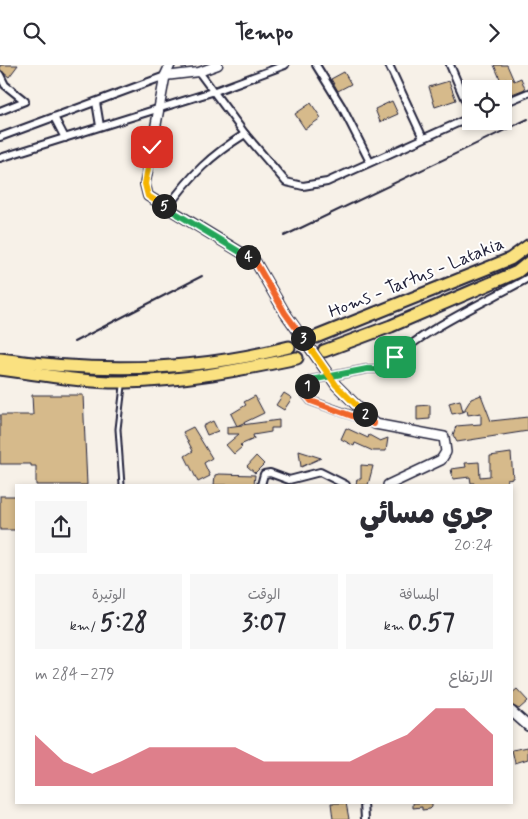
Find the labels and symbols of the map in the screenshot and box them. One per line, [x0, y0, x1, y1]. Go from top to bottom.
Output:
pin [131, 126, 173, 168]
pin: 5 [152, 193, 176, 219]
street label: Homs - Tartus - Latakia [325, 232, 508, 324]
pin: 4 [236, 245, 260, 269]
pin: 3 [290, 325, 316, 351]
pin [374, 336, 416, 378]
pin: 1 [294, 373, 320, 399]
pin: 2 [352, 401, 378, 427]

